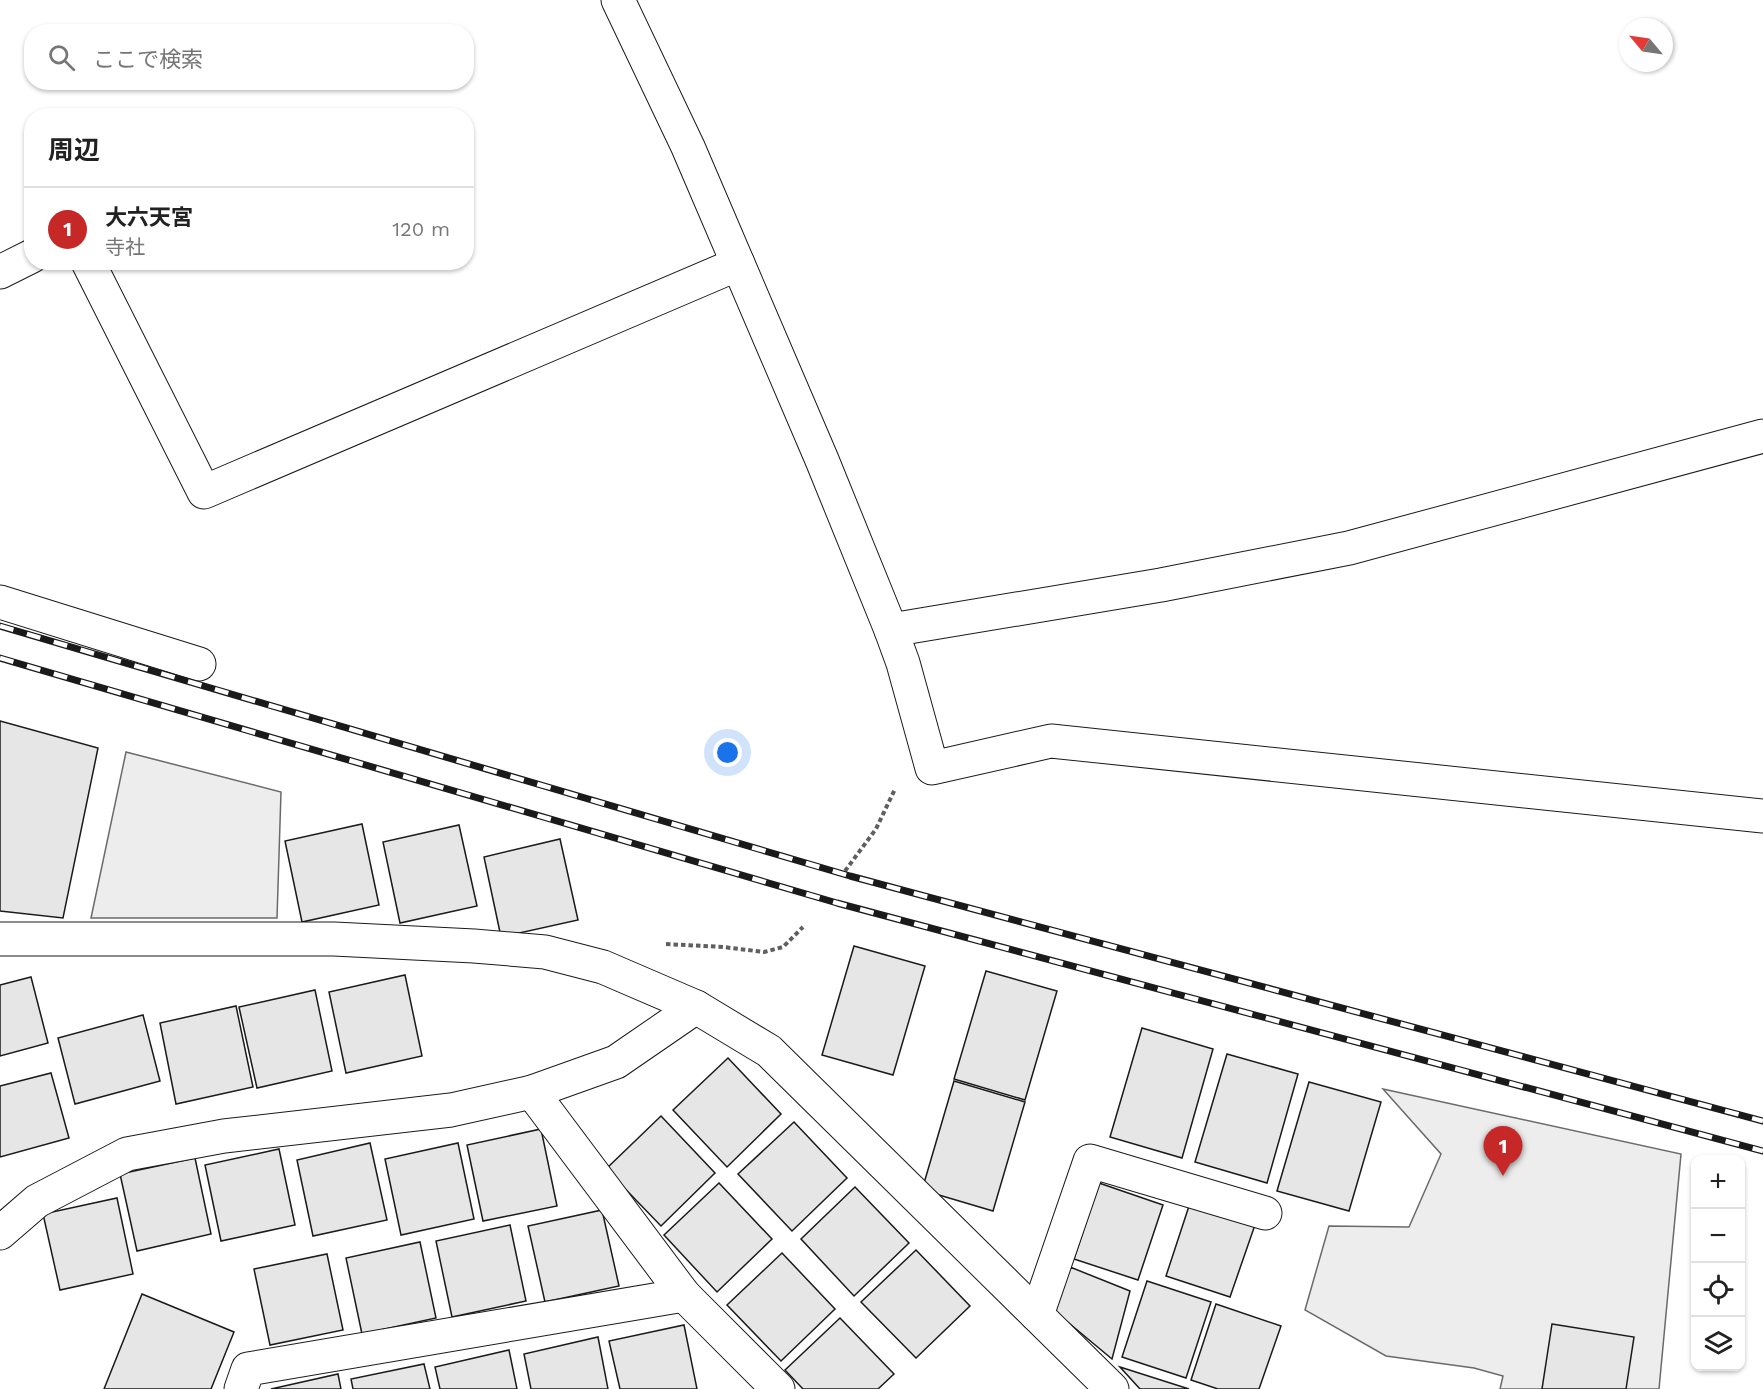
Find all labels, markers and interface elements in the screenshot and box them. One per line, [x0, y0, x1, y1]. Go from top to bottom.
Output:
north arrow [1619, 18, 1673, 72]
search box [24, 24, 474, 90]
icon: search [45, 41, 78, 74]
text: ここで検索 [93, 47, 203, 72]
text: 周辺 [48, 135, 100, 165]
text: 大六天宮 [105, 205, 193, 230]
text: 1 [63, 217, 72, 241]
text: 120 m [392, 217, 450, 241]
text: 寺社 [105, 235, 145, 259]
your location [713, 738, 742, 767]
pin: 1 [1484, 1126, 1522, 1176]
map controls [1691, 1155, 1745, 1371]
button: + [1691, 1155, 1745, 1209]
button: − [1691, 1209, 1745, 1263]
button: locate [1691, 1263, 1745, 1317]
button: layers [1691, 1317, 1745, 1371]

